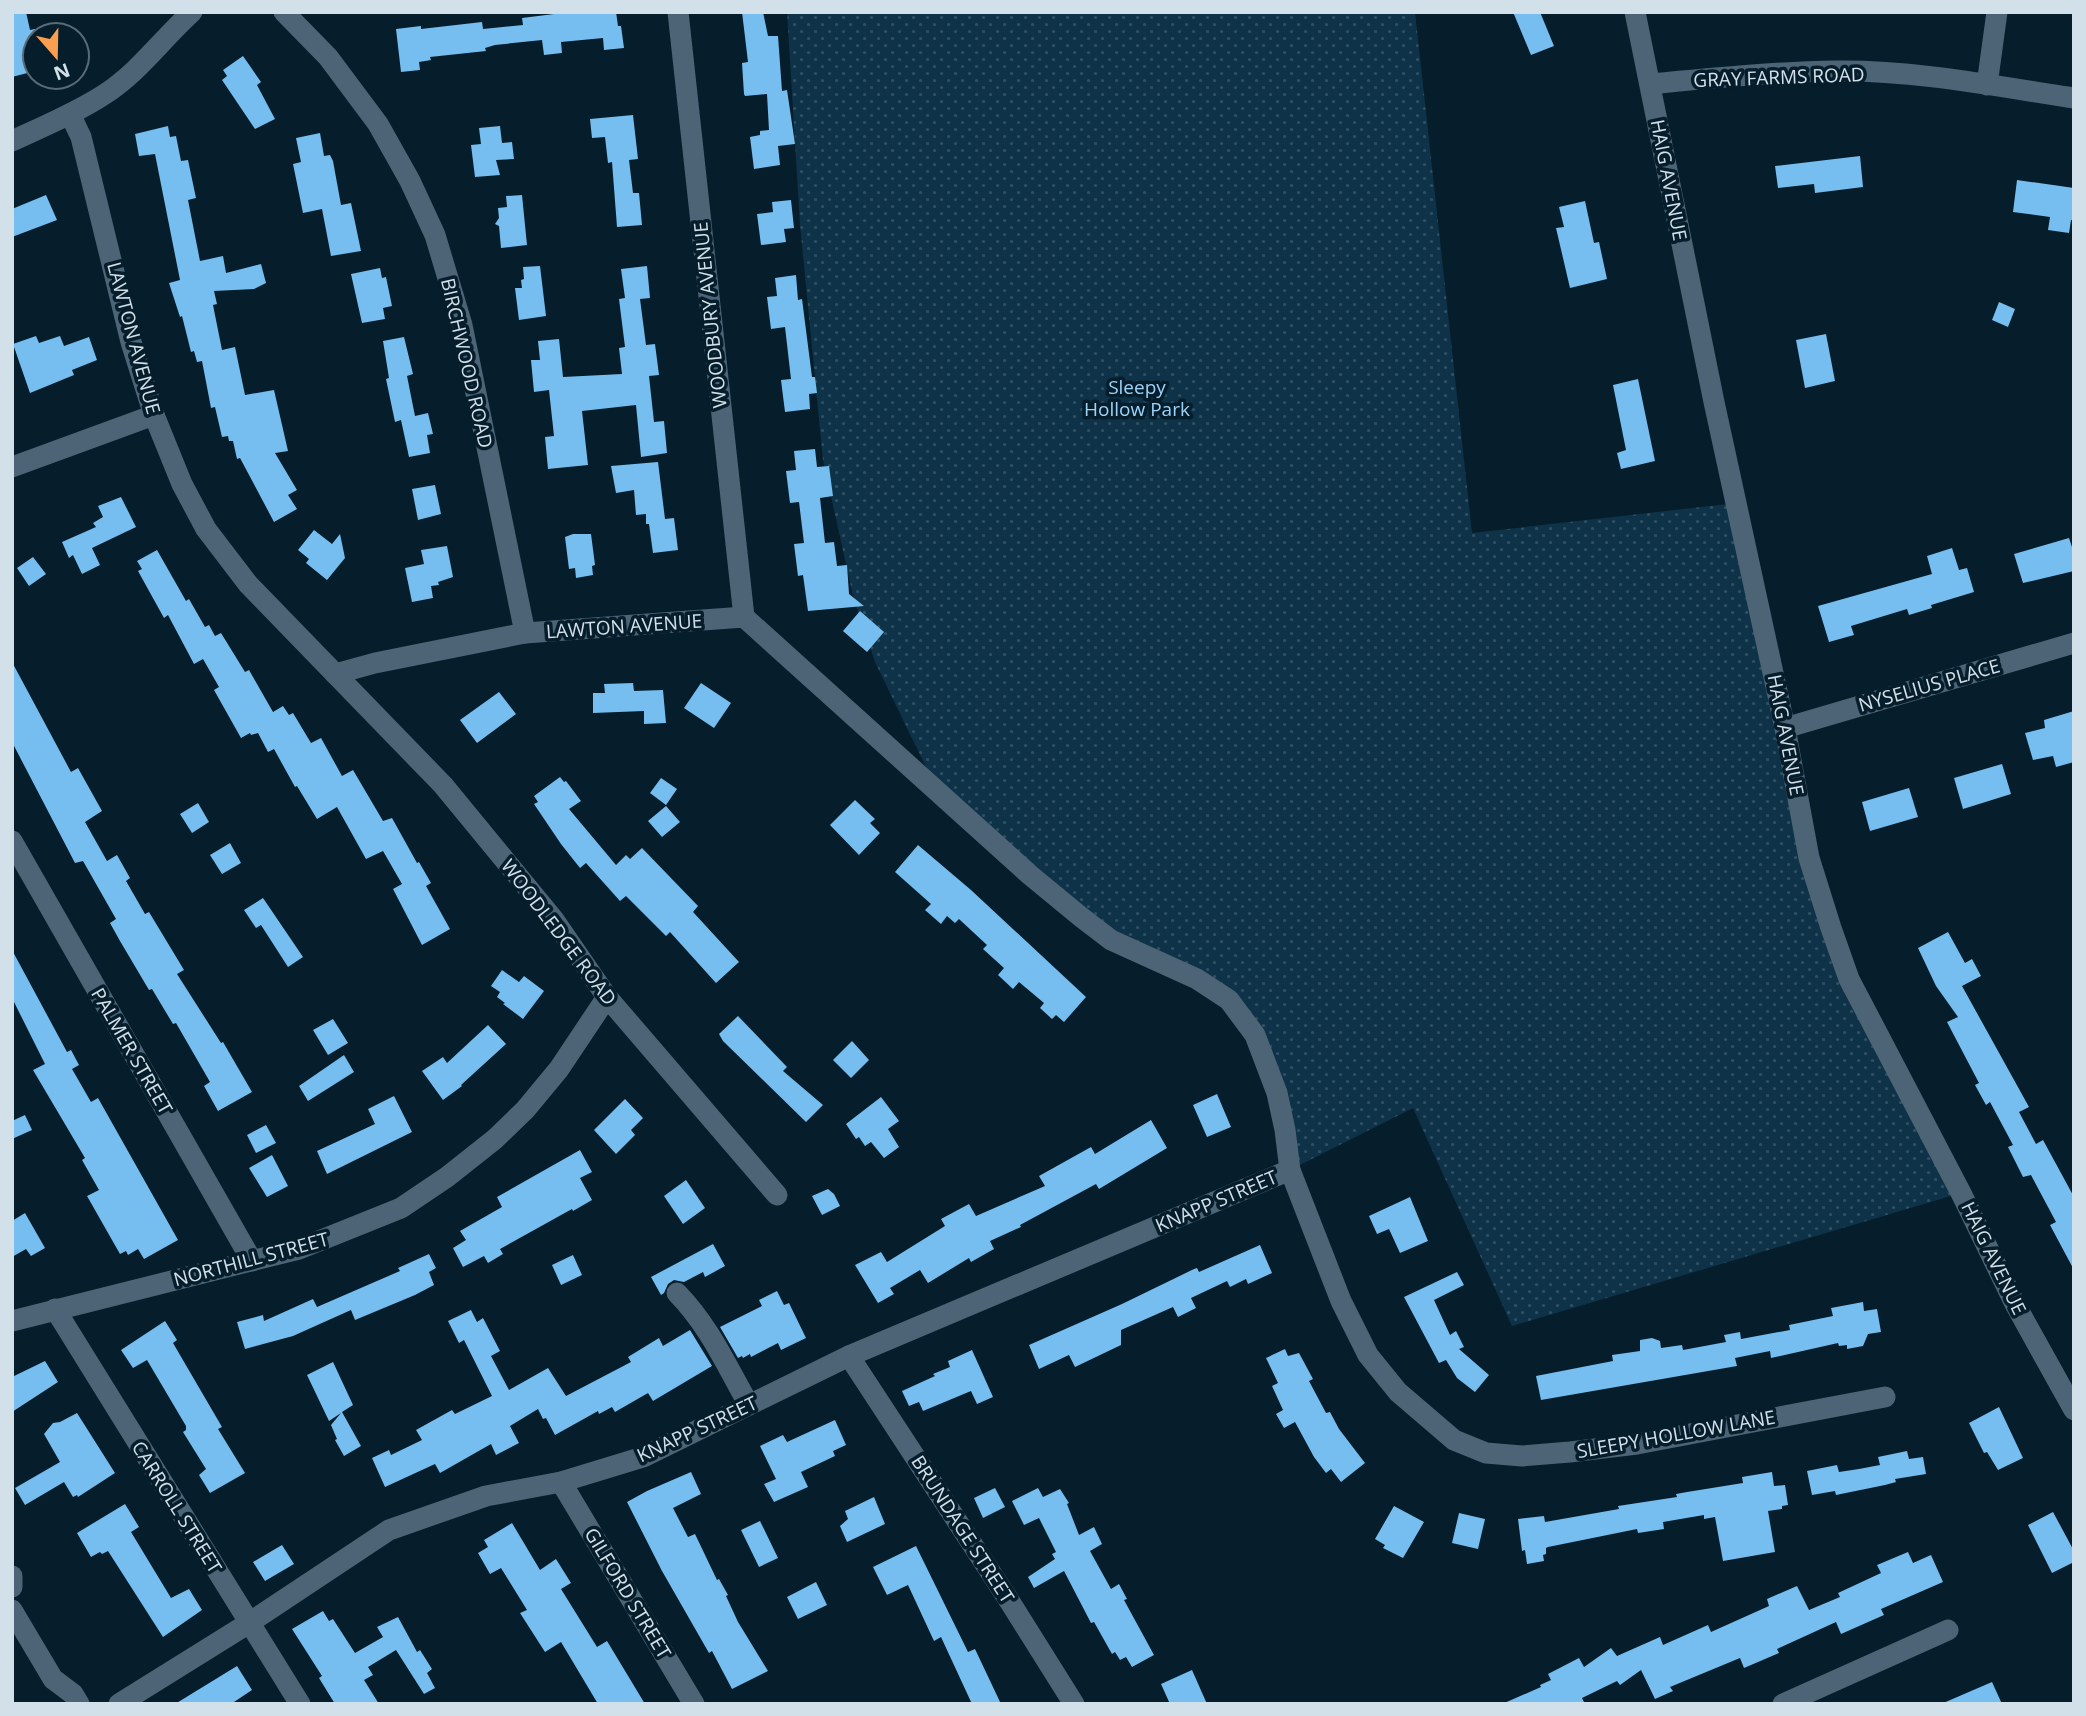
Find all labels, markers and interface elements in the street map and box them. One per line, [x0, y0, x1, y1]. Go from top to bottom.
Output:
north arrow [21, 21, 91, 91]
text: N [50, 57, 74, 87]
street label: GRAY FARMS ROAD [1693, 61, 1865, 93]
street label: HAIG AVENUE [1645, 117, 1693, 243]
street label: WOODBURY AVENUE [687, 221, 733, 409]
street label: LAWTON AVENUE [101, 259, 167, 417]
street label: BIRCHWOOD ROAD [435, 276, 499, 450]
park label: Sleepy Hollow Park [1084, 374, 1190, 422]
street label: LAWTON AVENUE [545, 608, 703, 644]
street label: NYSELIUS PLACE [1855, 652, 2003, 718]
street label: HAIG AVENUE [1762, 672, 1810, 798]
street label: WOODLEDGE ROAD [495, 854, 623, 1010]
street label: PALMER STREET [85, 983, 179, 1119]
street label: KNAPP STREET [1151, 1163, 1281, 1238]
street label: HAIG AVENUE [1955, 1197, 2033, 1319]
street label: NORTHILL STREET [171, 1226, 332, 1292]
street label: KNAPP STREET [633, 1390, 762, 1468]
street label: SLEEPY HOLLOW LANE [1575, 1404, 1777, 1464]
street label: CARROLL STREET [126, 1436, 228, 1578]
street label: BRUNDAGE STREET [905, 1450, 1021, 1608]
street label: GILFORD STREET [579, 1523, 678, 1664]

